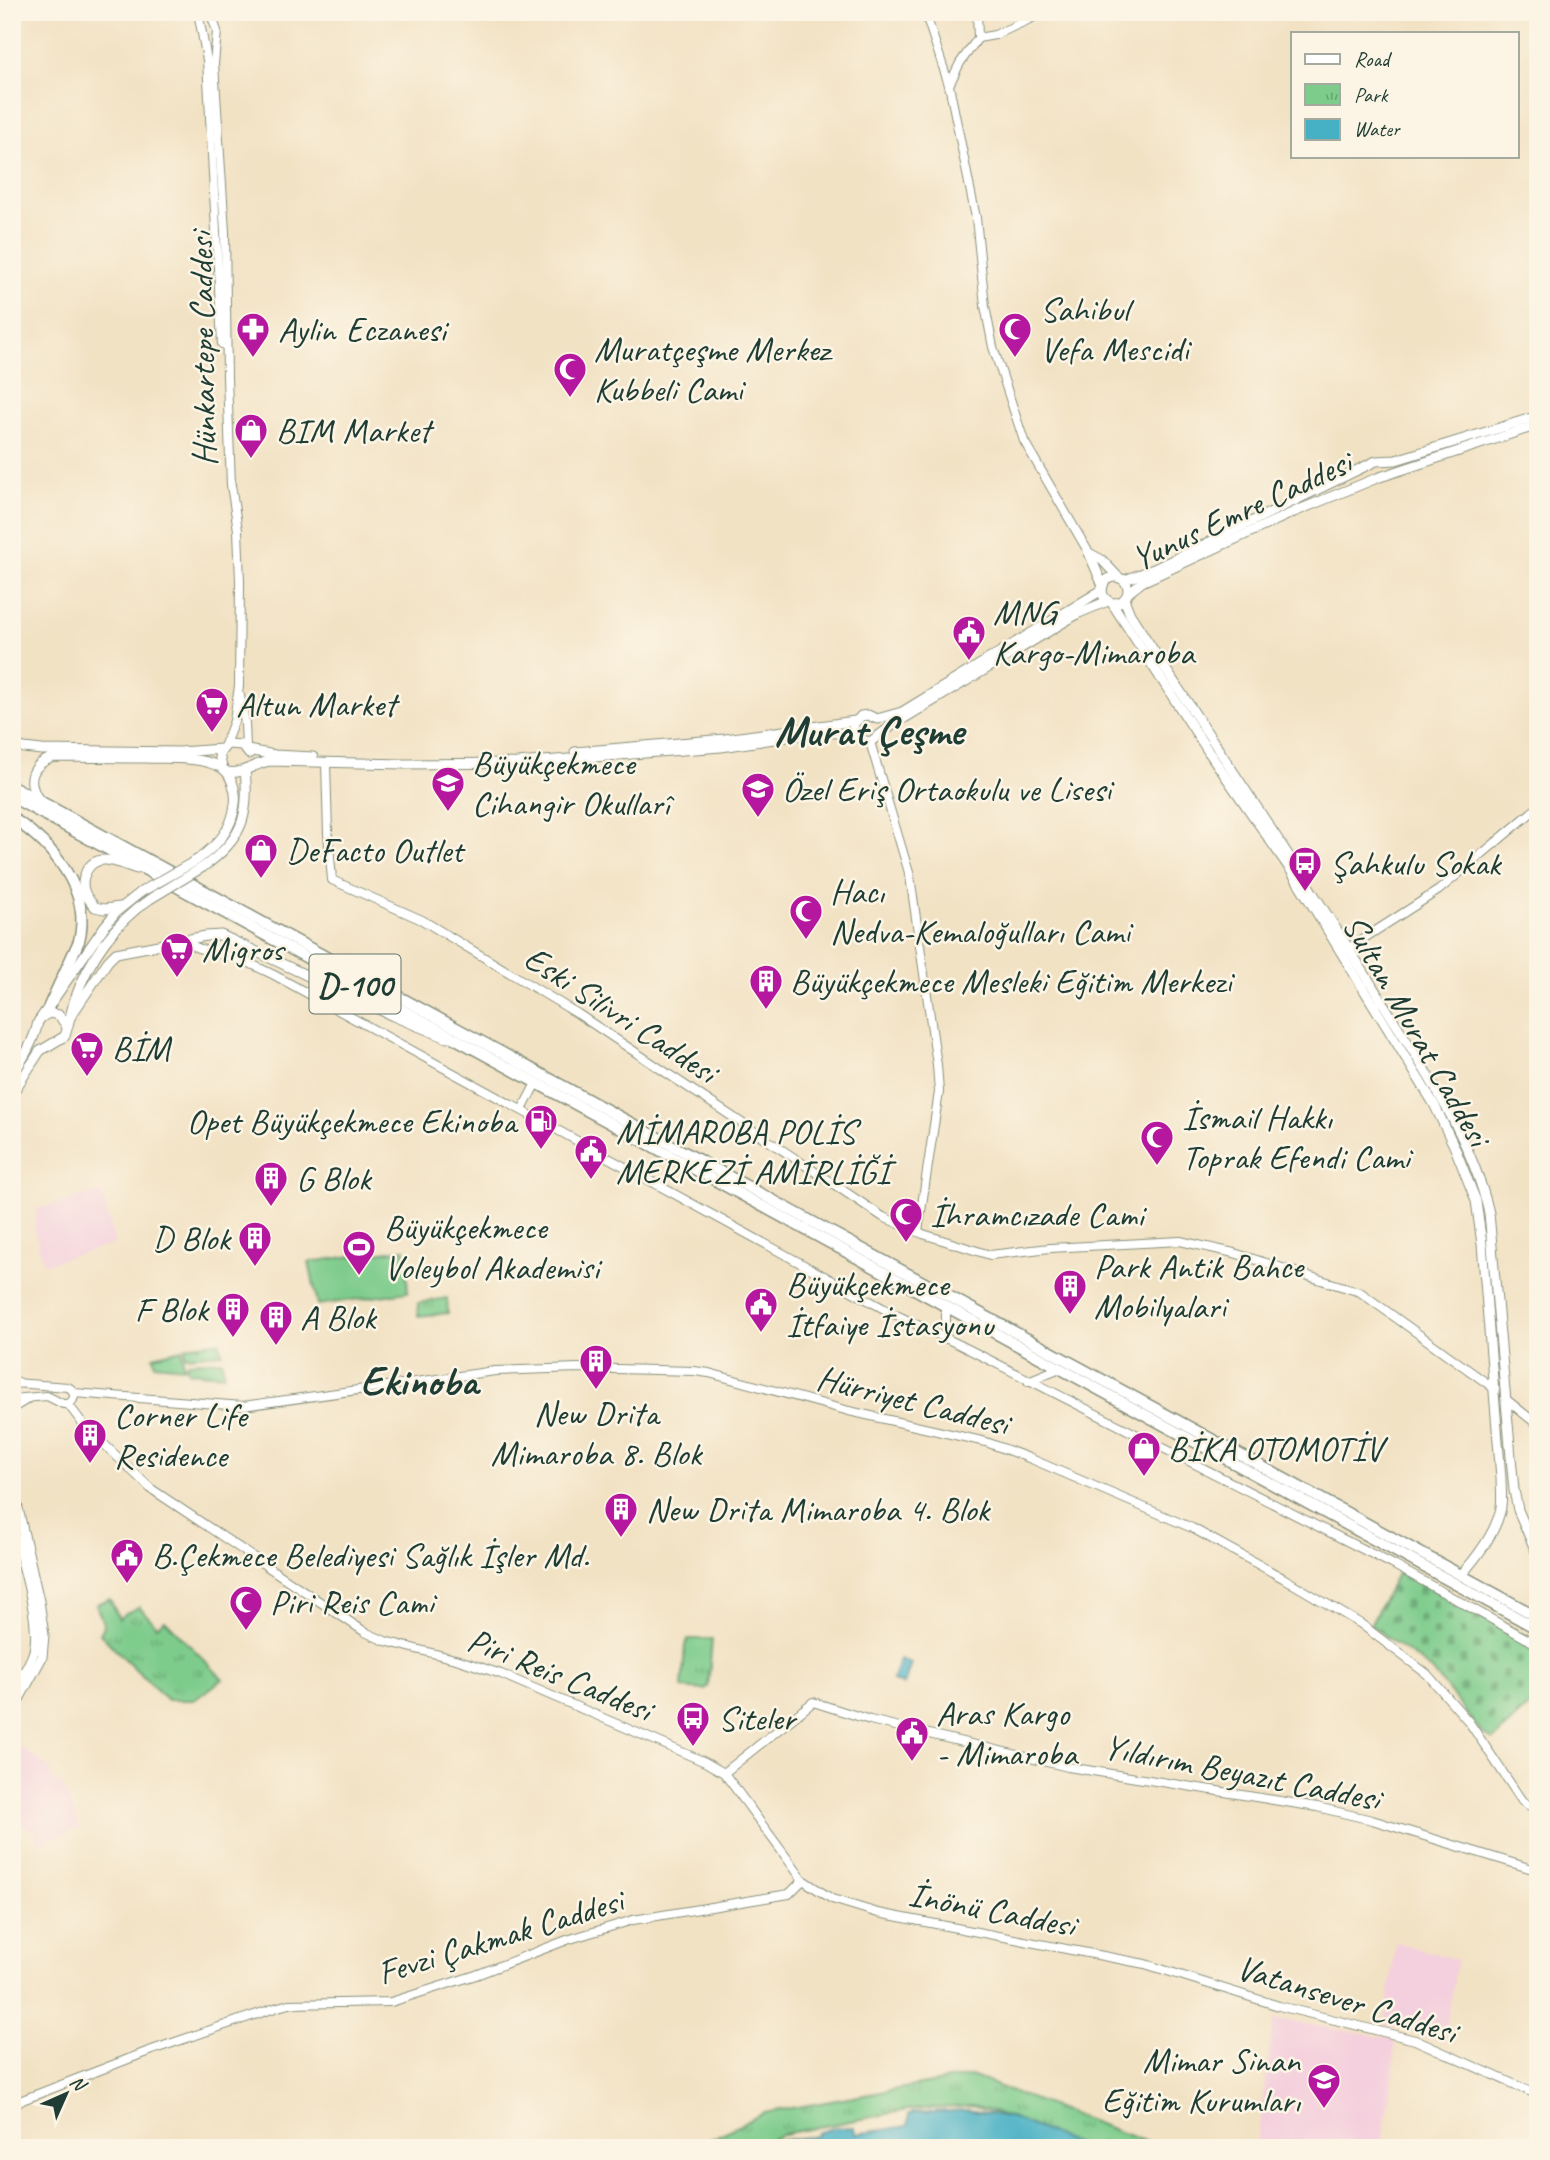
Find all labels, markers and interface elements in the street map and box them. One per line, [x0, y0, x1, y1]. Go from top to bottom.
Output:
legend [1291, 32, 1518, 158]
text: Road [1354, 46, 1393, 72]
text: Park [1354, 82, 1389, 108]
text: Water [1354, 116, 1401, 142]
street label: Hünkartepe Caddesi [178, 227, 227, 467]
place label: Sahibul Vefa Mescidi [1040, 287, 1193, 372]
place label: Aylin Eczanesi [278, 307, 450, 352]
pharmacy icon: Aylin Eczanesi [234, 310, 272, 359]
mosque icon: Sahibul Vefa Mescidi [996, 310, 1034, 359]
place label: Muratçeşme Merkez Kubbeli Cami [594, 327, 834, 412]
mosque icon: Muratçeşme Merkez Kubbeli Cami [551, 350, 589, 399]
place label: BIM Market [276, 408, 435, 453]
shop icon: BIM Market [232, 411, 270, 460]
street label: Yunus Emre Caddesi [1124, 438, 1362, 581]
place label: MNG Kargo-Mimaroba [993, 590, 1197, 675]
public building icon: MNG Kargo-Mimaroba [950, 613, 988, 662]
place label: Altun Market [236, 682, 400, 727]
supermarket icon: Altun Market [193, 685, 231, 734]
district label: Murat Çeşme [775, 705, 967, 758]
place label: Büyükçekmece Cihangir Okullarî [472, 741, 675, 826]
school or university icon: Büyükçekmece Cihangir Okullarî [429, 764, 467, 813]
place label: Özel Eriş Ortaokulu ve Lisesi [782, 767, 1116, 812]
school or university icon: Özel Eriş Ortaokulu ve Lisesi [739, 770, 777, 819]
place label: DeFacto Outlet [286, 828, 466, 873]
shop icon: DeFacto Outlet [242, 831, 280, 880]
place label: Şahkulu Sokak [1330, 841, 1502, 886]
bus stop icon: Şahkulu Sokak [1286, 844, 1324, 893]
place label: Hacı Nedva-Kemaloğulları Cami [830, 869, 1134, 954]
mosque icon: Hacı Nedva-Kemaloğulları Cami [787, 892, 825, 941]
street label: Sultan Murat Caddesi [1332, 907, 1503, 1158]
place label: Migros [202, 927, 286, 972]
supermarket icon: Migros [158, 930, 196, 979]
street label: Eski Silivri Caddesi [516, 935, 730, 1096]
road number: D-100 [310, 954, 400, 1014]
place label: Büyükçekmece Mesleki Eğitim Merkezi [790, 959, 1236, 1004]
building icon: Büyükçekmece Mesleki Eğitim Merkezi [747, 962, 785, 1011]
place label: BİM [112, 1026, 172, 1071]
supermarket icon: BİM [68, 1029, 106, 1078]
place label: İsmail Hakkı Toprak Efendi Cami [1182, 1095, 1414, 1180]
place label: Opet Büyükçekmece Ekinoba [187, 1099, 519, 1144]
fuel station icon: Opet Büyükçekmece Ekinoba [522, 1102, 560, 1151]
place label: MİMAROBA POLİS MERKEZİ AMİRLİĞİ [616, 1109, 898, 1194]
mosque icon: İsmail Hakkı Toprak Efendi Cami [1138, 1118, 1176, 1167]
public building icon: MİMAROBA POLİS MERKEZİ AMİRLİĞİ [572, 1132, 610, 1181]
place label: G Blok [296, 1156, 373, 1201]
building icon: G Blok [252, 1159, 290, 1208]
place label: İhramcızade Cami [930, 1192, 1148, 1237]
mosque icon: İhramcızade Cami [887, 1195, 925, 1244]
place label: Büyükçekmece Voleybol Akademisi [384, 1205, 603, 1290]
place label: D Blok [152, 1216, 232, 1261]
building icon: D Blok [236, 1219, 274, 1268]
sports icon: Büyükçekmece Voleybol Akademisi [340, 1228, 378, 1277]
place label: Park Antik Bahce Mobilyalari [1094, 1244, 1305, 1329]
place label: Büyükçekmece İtfaiye İstasyonu [786, 1262, 995, 1347]
building icon: Park Antik Bahce Mobilyalari [1051, 1267, 1089, 1316]
public building icon: Büyükçekmece İtfaiye İstasyonu [742, 1285, 780, 1334]
place label: F Blok [135, 1287, 210, 1332]
building icon: F Blok [214, 1290, 252, 1339]
place label: A Blok [300, 1295, 378, 1340]
building icon: A Blok [257, 1298, 295, 1347]
building icon: New Drita Mimaroba 8. Blok [577, 1342, 615, 1391]
district label: Ekinoba [360, 1355, 481, 1408]
street label: Hürriyet Caddesi [812, 1355, 1018, 1447]
place label: New Drita Mimaroba 8. Blok [491, 1391, 703, 1476]
place label: Corner Life Residence [114, 1393, 249, 1478]
building icon: Corner Life Residence [71, 1416, 109, 1465]
place label: BİKA OTOMOTİV [1168, 1426, 1389, 1471]
shop icon: BİKA OTOMOTİV [1125, 1429, 1163, 1478]
place label: New Drita Mimaroba 4. Blok [646, 1487, 991, 1532]
building icon: New Drita Mimaroba 4. Blok [602, 1490, 640, 1539]
place label: B.Çekmece Belediyesi Sağlık İşler Md. [152, 1533, 589, 1578]
public building icon: B.Çekmece Belediyesi Sağlık İşler Md. [108, 1536, 146, 1585]
place label: Piri Reis Cami [270, 1580, 438, 1625]
mosque icon: Piri Reis Cami [227, 1583, 265, 1632]
street label: Piri Reis Caddesi [461, 1617, 663, 1733]
place label: Aras Kargo - Mimaroba [936, 1691, 1080, 1776]
place label: Siteler [718, 1696, 798, 1741]
bus stop icon: Siteler [674, 1699, 712, 1748]
public building icon: Aras Kargo - Mimaroba [893, 1714, 931, 1763]
street label: Yıldırım Beyazıt Caddesi [1100, 1724, 1388, 1822]
street label: İnönü Caddesi [905, 1871, 1083, 1948]
street label: Fevzi Çakmak Caddesi [372, 1876, 633, 1995]
street label: Vatansever Caddesi [1232, 1945, 1466, 2056]
place label: Mimar Sinan Eğitim Kurumları [1102, 2038, 1301, 2123]
north arrow [32, 2058, 102, 2128]
school or university icon: Mimar Sinan Eğitim Kurumları [1305, 2061, 1343, 2110]
text: N [65, 2070, 92, 2098]

